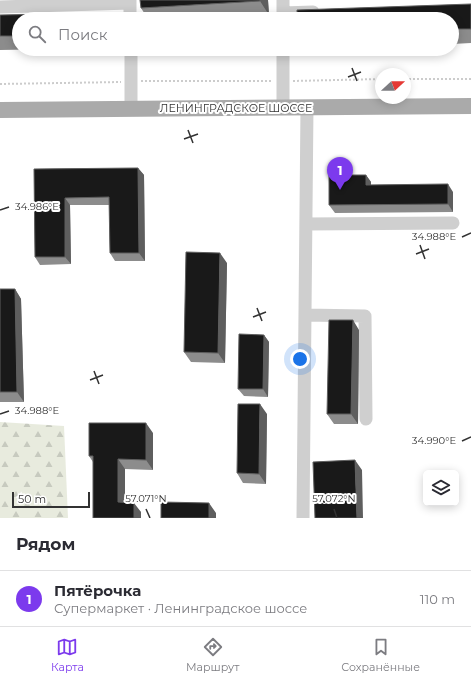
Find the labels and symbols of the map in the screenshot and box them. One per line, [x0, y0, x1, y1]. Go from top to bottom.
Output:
north arrow [375, 68, 411, 104]
street label: ЛЕНИНГРАДСКОЕ ШОССЕ [160, 101, 312, 115]
pin: 1 [327, 157, 353, 190]
text: 34.986°E [15, 200, 59, 213]
text: 34.988°E [412, 230, 456, 243]
your location [290, 349, 310, 369]
text: 34.988°E [15, 404, 59, 417]
text: 34.990°E [412, 434, 456, 447]
scale bar [12, 490, 90, 509]
text: 57.071°N [125, 492, 167, 505]
text: 57.072°N [312, 492, 356, 505]

